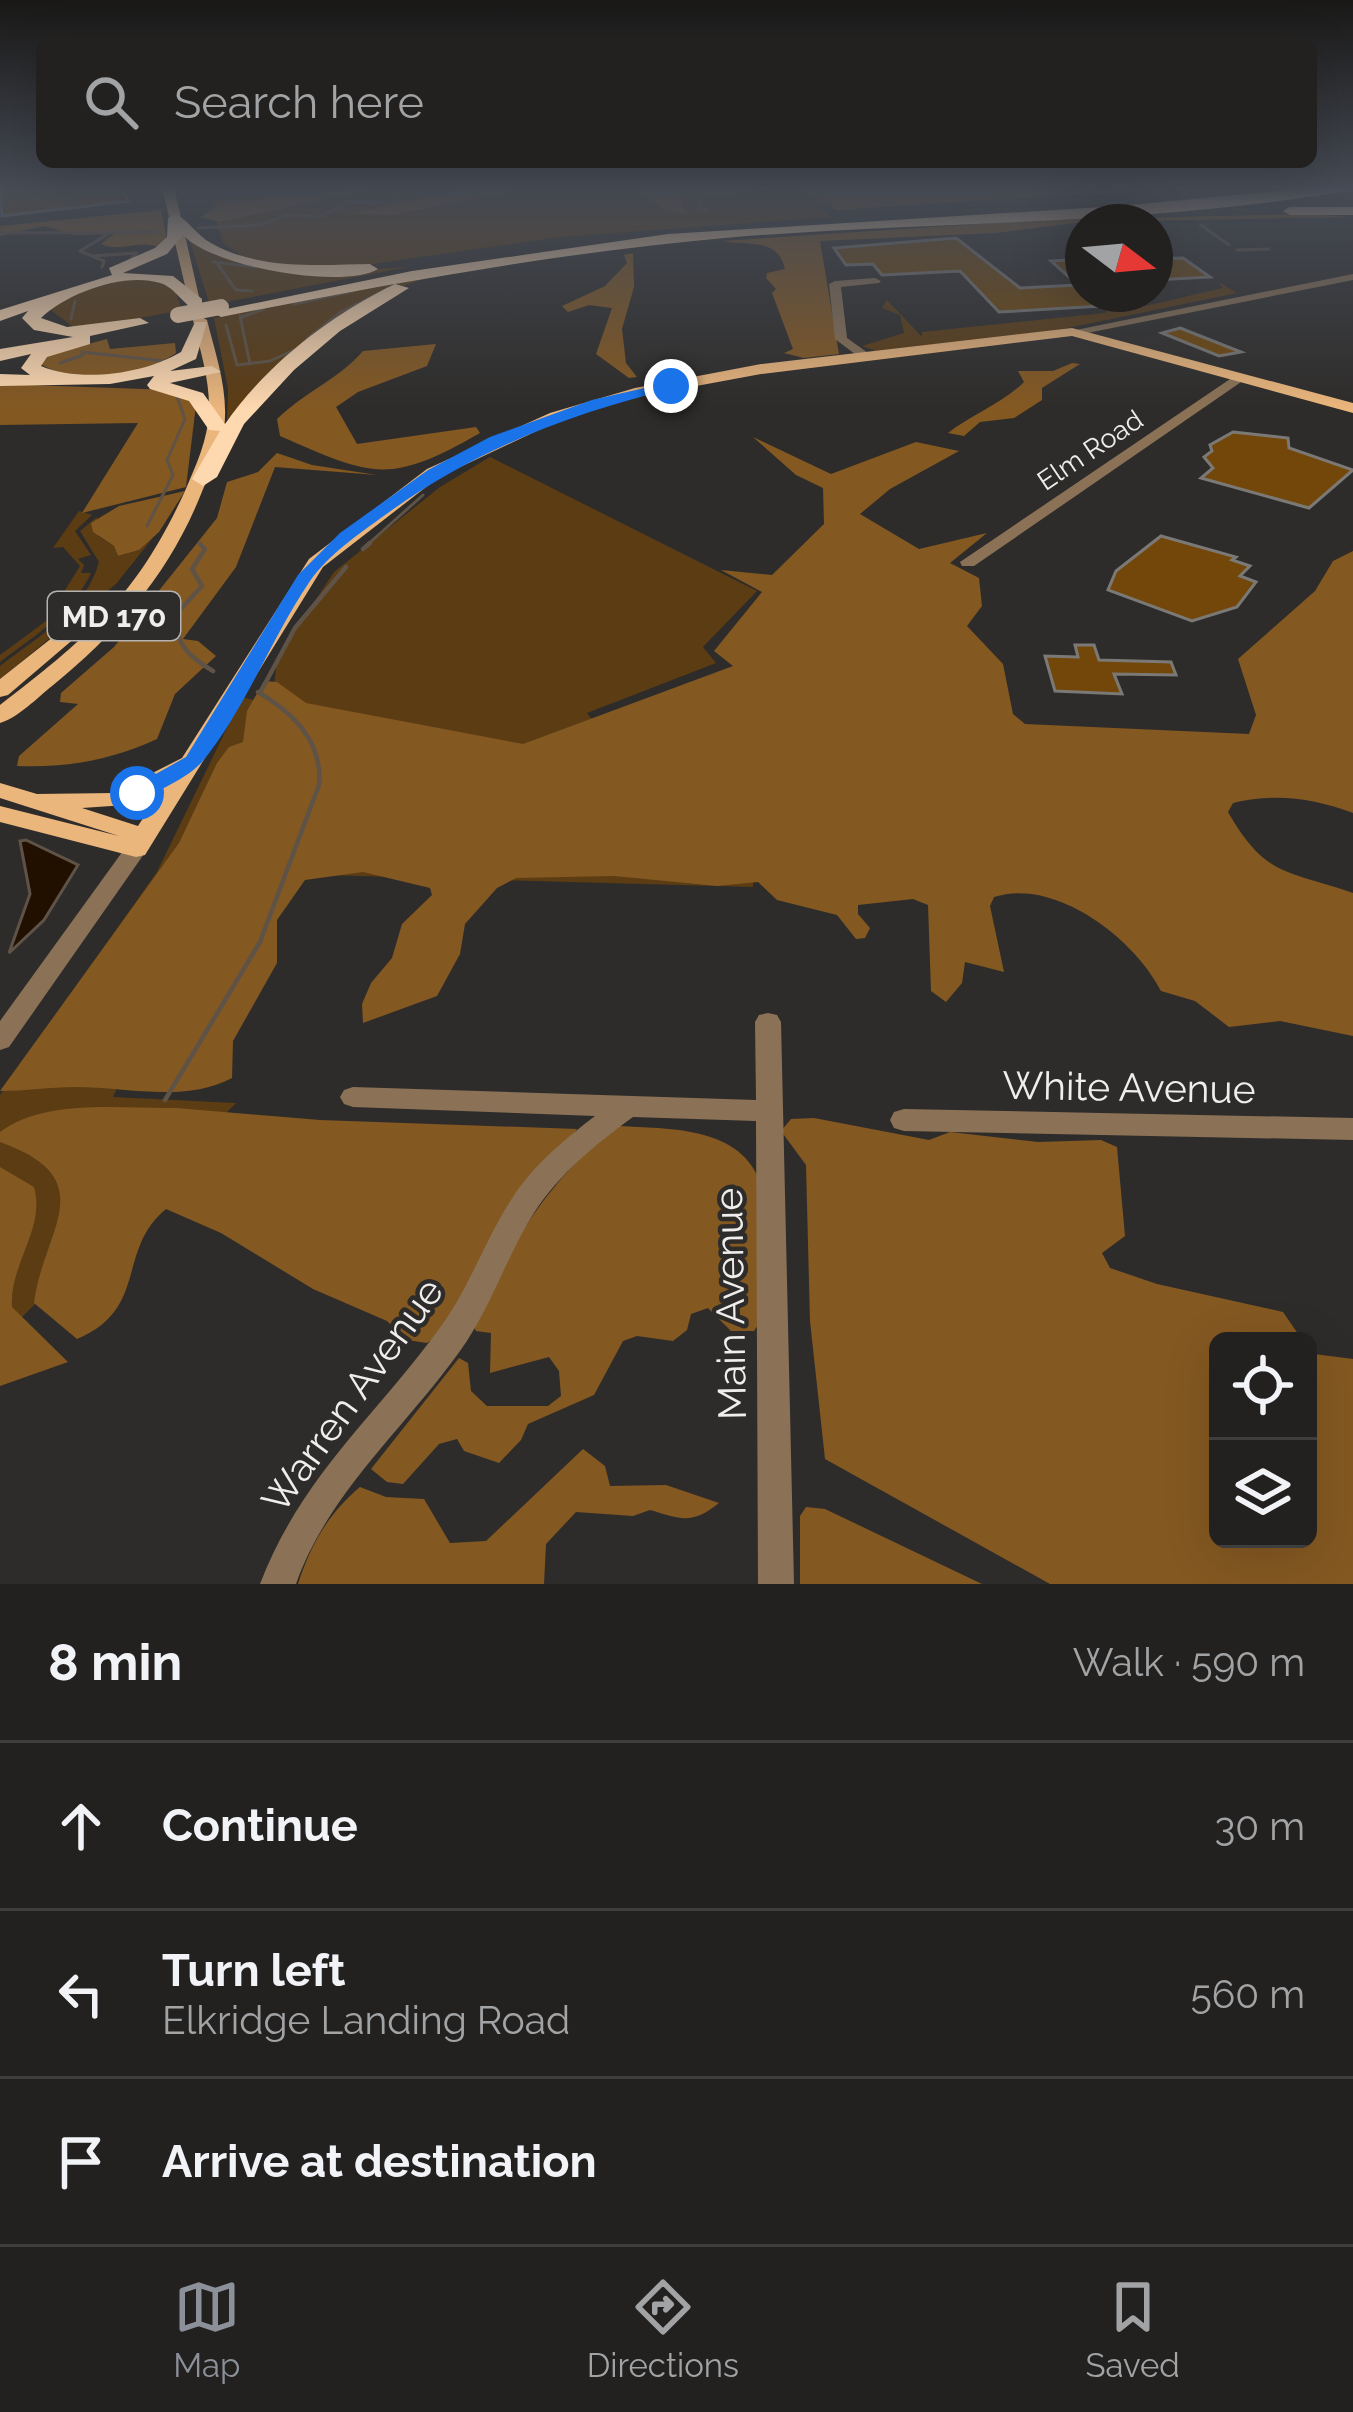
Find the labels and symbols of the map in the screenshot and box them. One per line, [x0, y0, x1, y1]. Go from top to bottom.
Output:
north arrow [1065, 204, 1173, 312]
route end [644, 359, 698, 413]
street label: Elm Road [1031, 404, 1149, 496]
road number: MD 170 [48, 592, 180, 640]
route start [110, 766, 164, 820]
street label: White Avenue [1002, 1062, 1256, 1112]
street label: Main Avenue [705, 1188, 755, 1420]
street label: Warren Avenue [252, 1269, 452, 1521]

